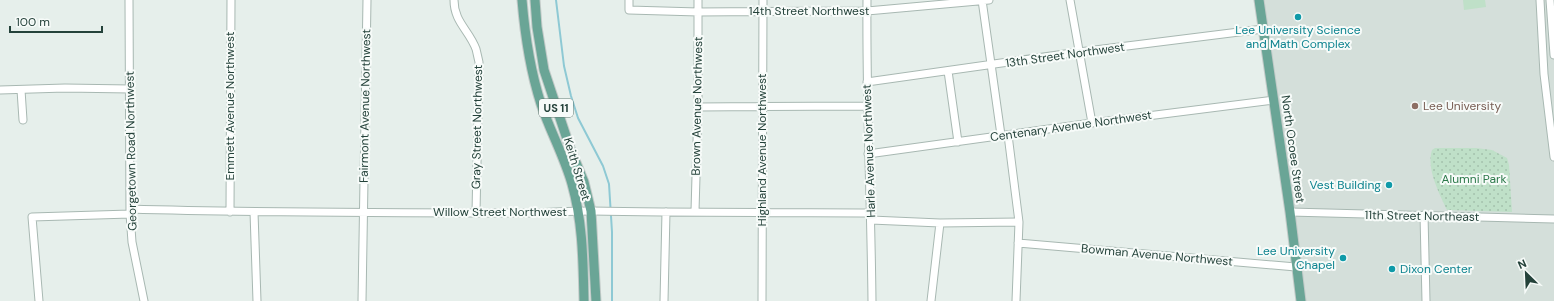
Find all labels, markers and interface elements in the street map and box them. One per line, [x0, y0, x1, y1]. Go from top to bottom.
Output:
street label: 14th Street Northwest [749, 3, 870, 19]
scale bar [10, 8, 102, 34]
marker: Lee University Science and Math Complex [1293, 12, 1303, 22]
text: 100 m [16, 14, 50, 30]
place label: Lee University Science and Math Complex [1235, 22, 1361, 52]
street label: Fairmont Avenue Northwest [356, 29, 374, 183]
street label: Emmett Avenue Northwest [222, 31, 238, 181]
street label: Brown Avenue Northwest [688, 36, 706, 176]
street label: 13th Street Northwest [1004, 39, 1126, 71]
street label: Gray Street Northwest [468, 64, 486, 189]
street label: Georgetown Road Northwest [122, 71, 140, 231]
street label: Highland Avenue Northwest [754, 73, 770, 227]
street label: Harle Avenue Northwest [859, 84, 879, 218]
street label: North Ocoee Street [1278, 94, 1309, 204]
place label: Lee University [1423, 98, 1501, 114]
road number: US 11 [539, 99, 573, 117]
marker: Lee University [1410, 101, 1420, 111]
street label: Centenary Avenue Northwest [989, 107, 1153, 145]
street label: Keith Street [560, 136, 594, 203]
park label: Alumni Park [1442, 171, 1506, 187]
place label: Vest Building [1310, 177, 1381, 193]
marker: Vest Building [1384, 180, 1394, 190]
street label: Willow Street Northwest [433, 204, 567, 220]
street label: 11th Street Northeast [1364, 207, 1480, 225]
street label: Bowman Avenue Northwest [1080, 240, 1234, 270]
place label: Lee University Chapel [1257, 243, 1335, 273]
marker: Lee University Chapel [1338, 253, 1348, 263]
north arrow [1506, 253, 1546, 293]
text: N [1515, 256, 1528, 272]
place label: Dixon Center [1400, 261, 1473, 277]
marker: Dixon Center [1387, 264, 1397, 274]

